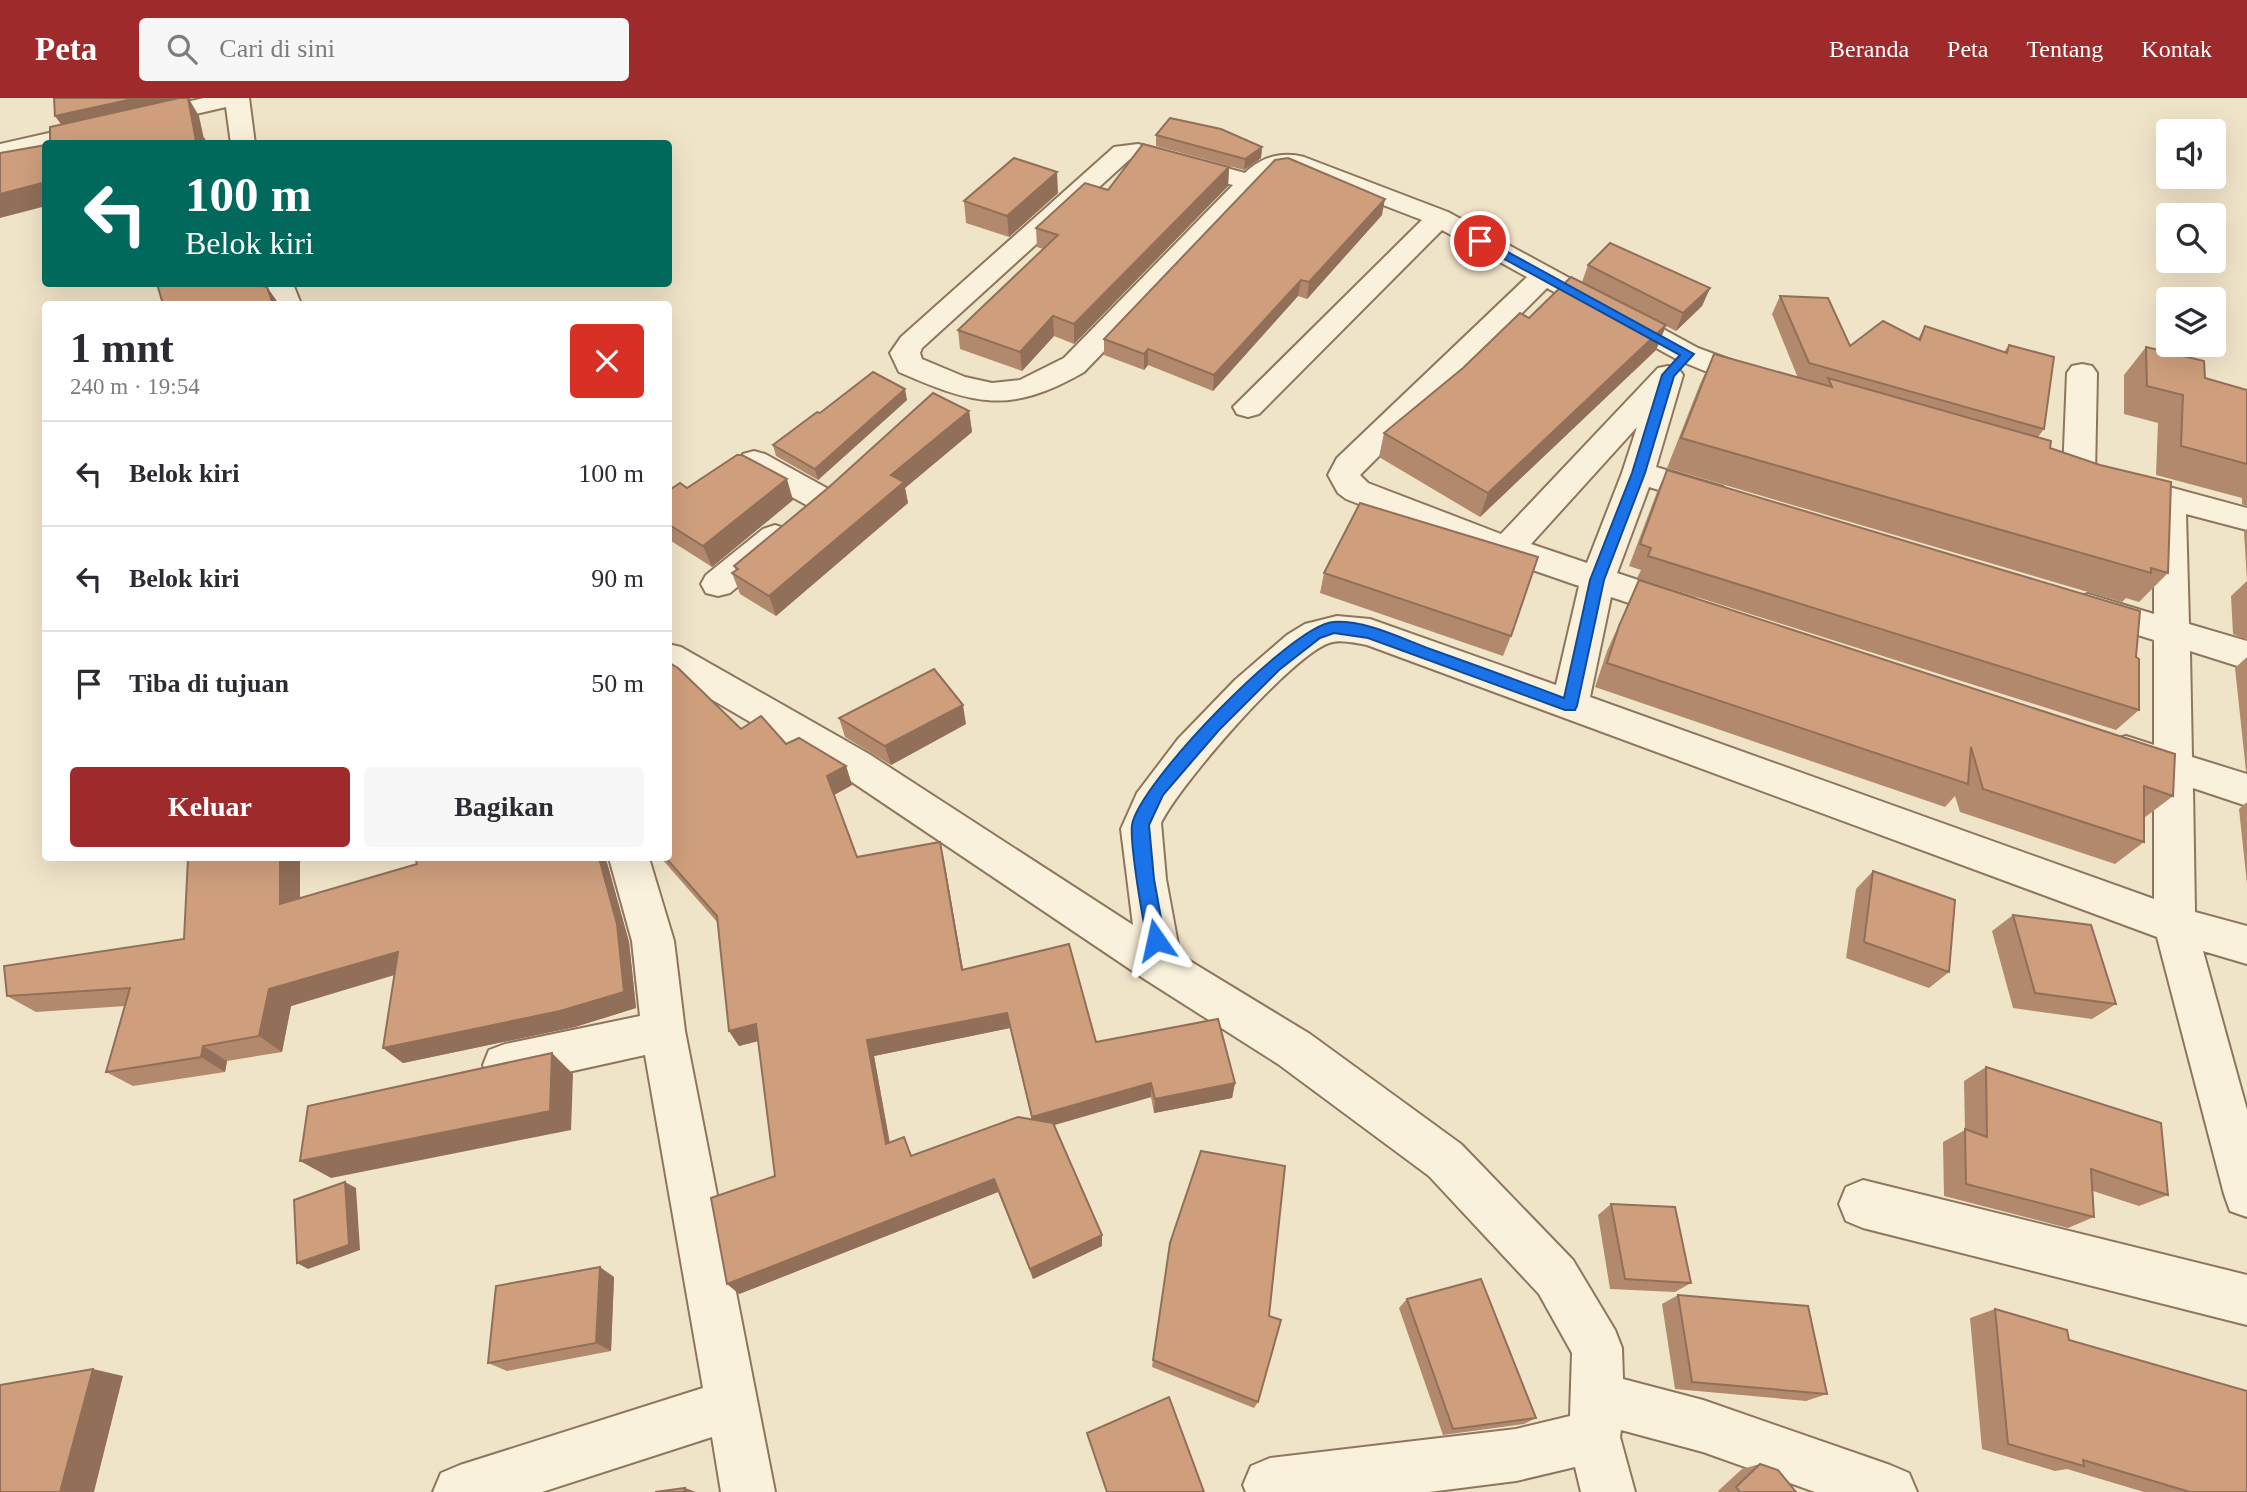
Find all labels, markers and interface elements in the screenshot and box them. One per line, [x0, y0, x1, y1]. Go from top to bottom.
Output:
search box [139, 18, 629, 81]
icon: search [163, 30, 201, 68]
text: Peta [35, 31, 97, 67]
text: Cari di sini [219, 34, 335, 63]
text: Beranda [1829, 36, 1909, 62]
text: Peta [1947, 36, 1988, 62]
text: Tentang [2026, 36, 2103, 62]
text: Kontak [2141, 36, 2212, 62]
map controls [2156, 119, 2226, 357]
button: sound [2156, 119, 2226, 189]
text: 100 m [185, 167, 312, 222]
icon: left [70, 168, 161, 259]
button: search [2156, 203, 2226, 273]
pin [1450, 211, 1510, 271]
icon: arrive [1461, 222, 1499, 260]
text: Belok kiri [185, 225, 314, 261]
button: layers [2156, 287, 2226, 357]
button: close [570, 324, 644, 398]
text: 1 mnt [70, 325, 174, 371]
text: 240 m · 19:54 [70, 374, 200, 399]
icon: left [70, 455, 108, 493]
text: Belok kiri [129, 459, 240, 488]
text: 100 m [578, 459, 644, 488]
icon: left [70, 560, 108, 598]
text: Belok kiri [129, 564, 240, 593]
text: 90 m [591, 564, 644, 593]
icon: arrive [70, 665, 108, 703]
text: Tiba di tujuan [129, 669, 289, 698]
text: 50 m [591, 669, 644, 698]
button: Keluar [70, 767, 350, 847]
button: Bagikan [364, 767, 644, 847]
position arrow [1119, 903, 1193, 977]

